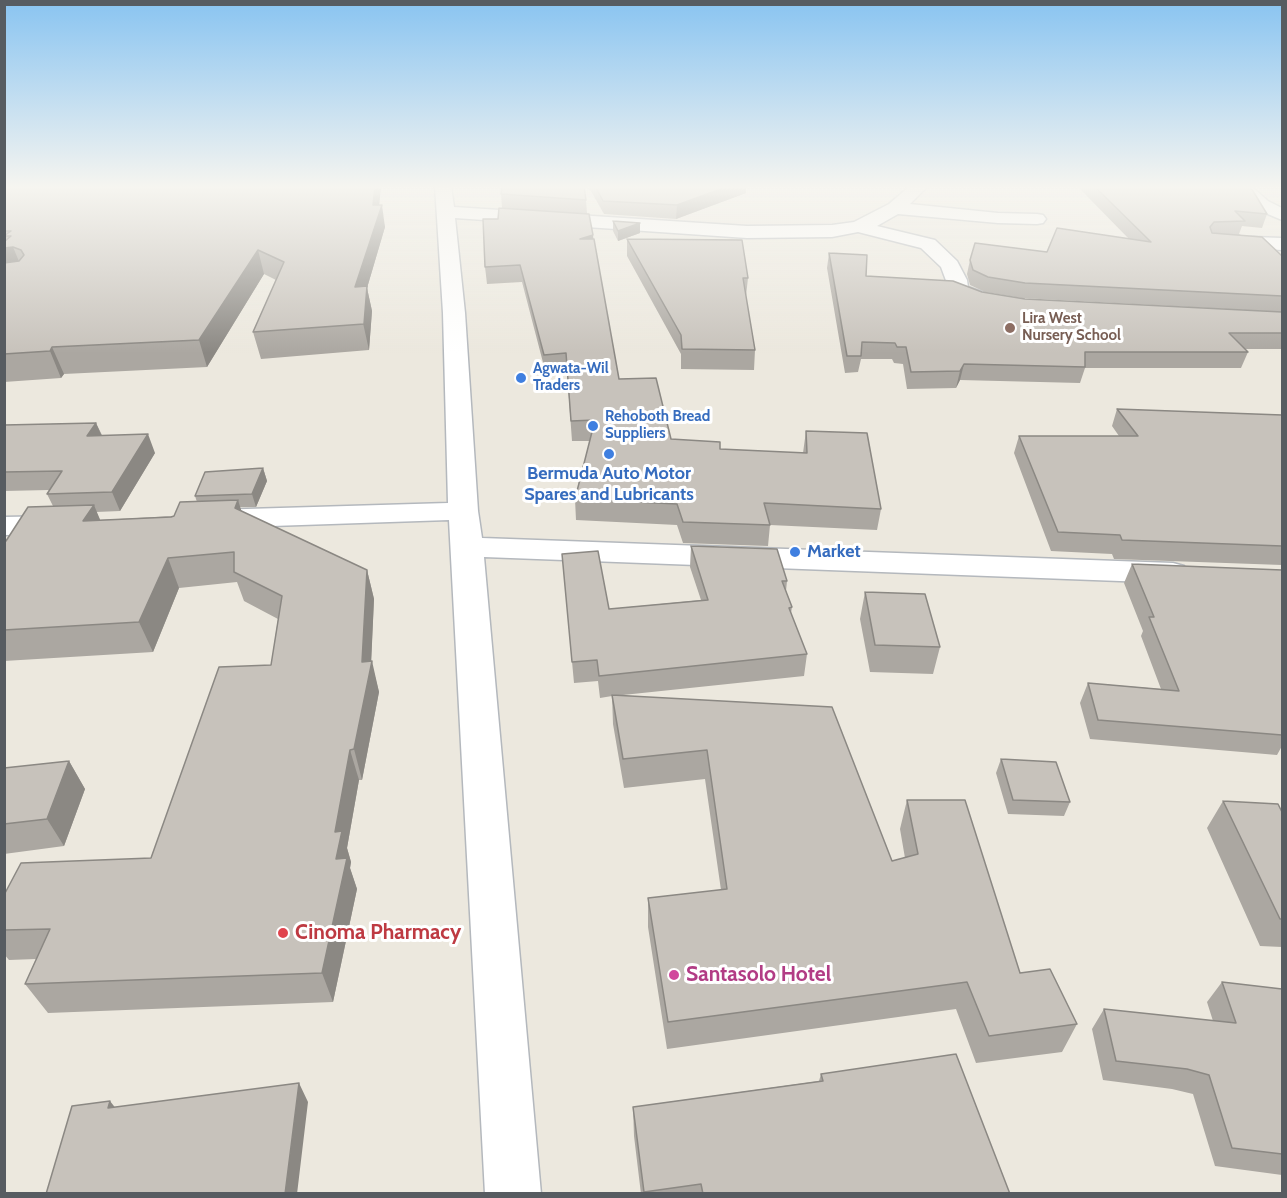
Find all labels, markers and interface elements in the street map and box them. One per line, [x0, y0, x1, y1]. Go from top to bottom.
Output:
place label: Lira West Nursery School [1022, 310, 1121, 345]
marker: Lira West Nursery School [1003, 321, 1017, 335]
place label: Agwata-Wil Traders [533, 360, 609, 395]
marker: Agwata-Wil Traders [514, 371, 528, 385]
place label: Rehoboth Bread Suppliers [605, 408, 710, 443]
marker: Rehoboth Bread Suppliers [586, 419, 600, 433]
marker: Bermuda Auto Motor Spares and Lubricants [602, 447, 616, 461]
place label: Bermuda Auto Motor Spares and Lubricants [524, 463, 694, 506]
place label: Market [807, 541, 861, 563]
marker: Market [788, 545, 802, 559]
place label: Cinoma Pharmacy [295, 920, 461, 946]
marker: Cinoma Pharmacy [276, 926, 290, 940]
place label: Santasolo Hotel [686, 962, 831, 988]
marker: Santasolo Hotel [667, 968, 681, 982]

